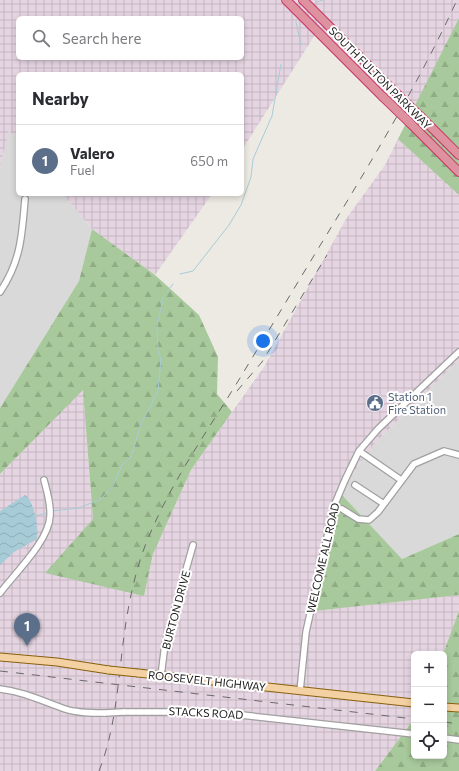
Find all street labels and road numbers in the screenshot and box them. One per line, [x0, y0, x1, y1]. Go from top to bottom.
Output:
street label: SOUTH FULTON PARKWAY [326, 24, 434, 132]
street label: WELCOME ALL ROAD [303, 501, 342, 614]
street label: BURTON DRIVE [159, 569, 192, 651]
street label: ROOSEVELT HIGHWAY [147, 668, 267, 693]
street label: STACKS ROAD [168, 704, 244, 721]

